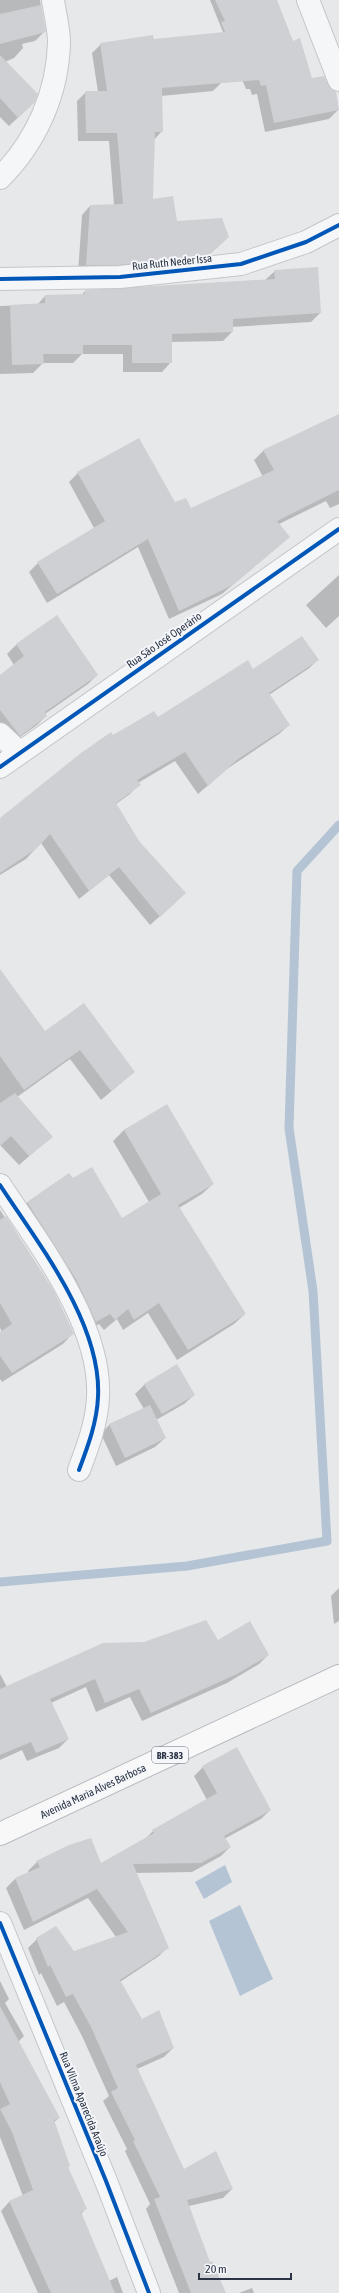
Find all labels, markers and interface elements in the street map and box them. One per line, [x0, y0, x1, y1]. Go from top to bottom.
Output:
street label: Rua Ruth Neder Issa [131, 252, 213, 272]
street label: Rua São José Operário [124, 610, 204, 670]
road number: BR-383 [152, 1747, 188, 1763]
street label: Avenida Maria Alves Barbosa [38, 1761, 148, 1821]
street label: Rua Vilma Aparecida Araújo [58, 2050, 110, 2158]
scale bar [199, 2255, 291, 2281]
text: 20 m [205, 2262, 227, 2276]

